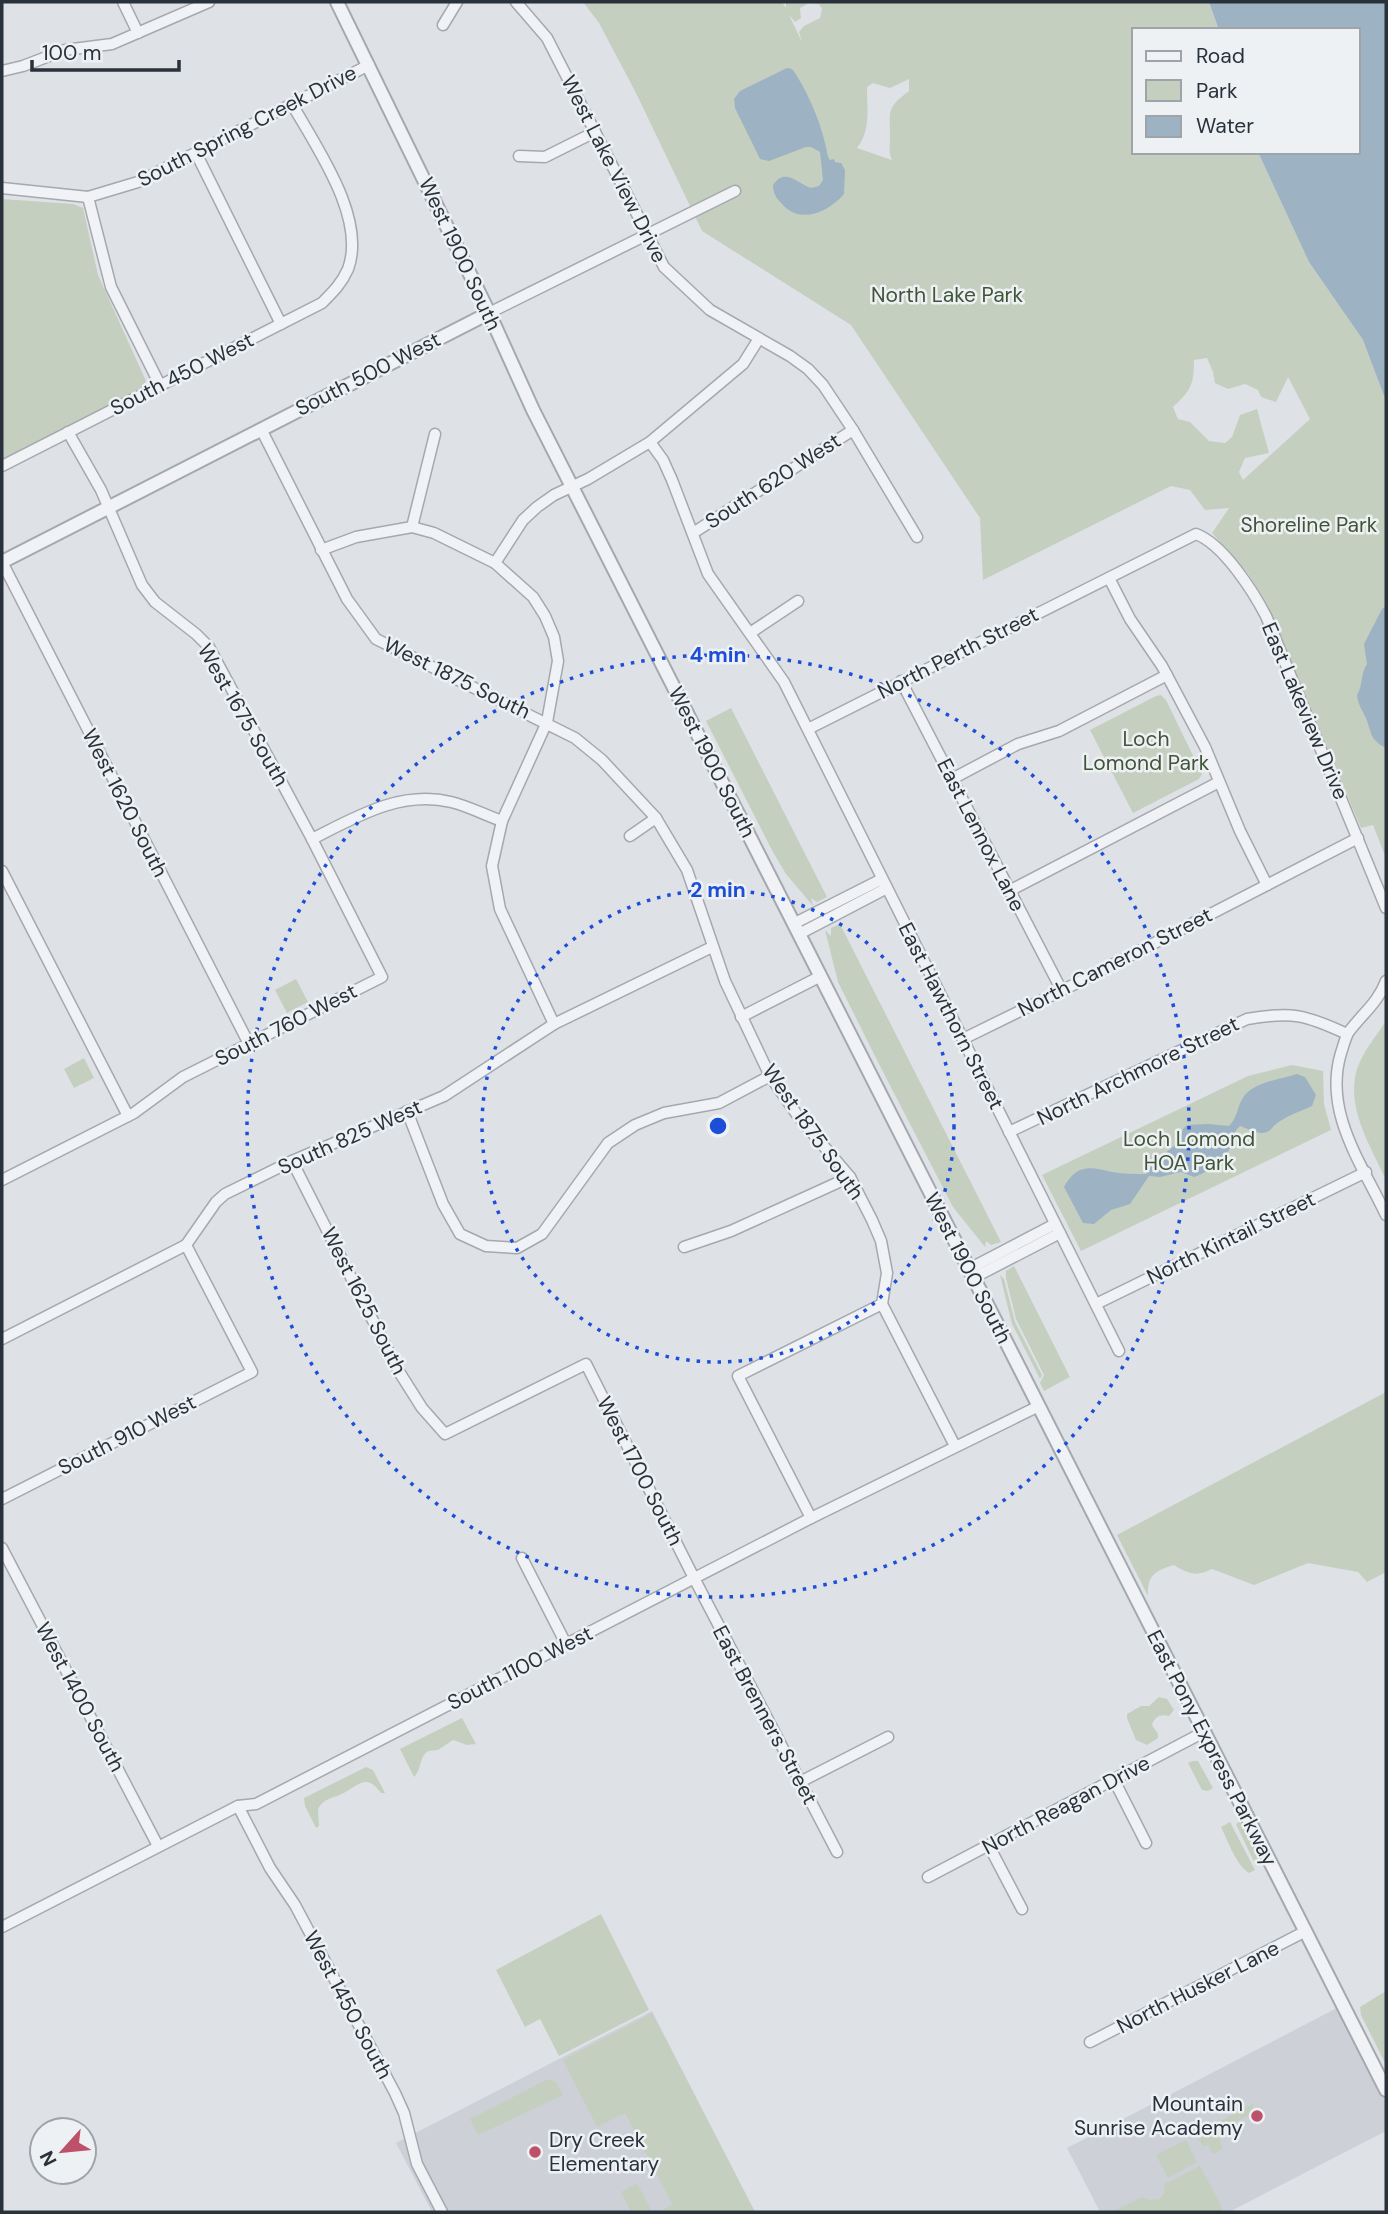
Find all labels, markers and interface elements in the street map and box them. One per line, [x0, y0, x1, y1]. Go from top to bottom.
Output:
scale bar [32, 28, 178, 72]
legend [1132, 28, 1360, 154]
text: 100 m [42, 39, 102, 67]
text: Road [1196, 42, 1245, 70]
street label: South Spring Creek Drive [133, 59, 361, 193]
street label: West Lake View Drive [555, 70, 673, 268]
text: Park [1196, 77, 1238, 105]
text: Water [1196, 112, 1254, 140]
street label: West 1900 South [412, 173, 508, 335]
park label: North Lake Park [871, 281, 1023, 309]
street label: South 500 West [291, 325, 445, 423]
street label: South 450 West [105, 326, 259, 422]
street label: South 620 West [700, 427, 846, 535]
park label: Shoreline Park [1241, 511, 1378, 539]
street label: North Perth Street [873, 600, 1043, 706]
street label: East Lakeview Drive [1255, 618, 1355, 804]
street label: West 1875 South [379, 630, 535, 726]
street label: West 1675 South [191, 639, 295, 791]
text: 4 min [689, 641, 747, 669]
street label: West 1900 South [662, 682, 762, 842]
street label: West 1620 South [76, 724, 174, 882]
park label: Loch Lomond Park [1083, 725, 1210, 777]
street label: East Lennox Lane [930, 754, 1032, 916]
text: 2 min [690, 876, 746, 904]
street label: North Cameron Street [1013, 901, 1217, 1023]
street label: East Hawthorn Street [892, 918, 1010, 1114]
street label: South 760 West [210, 977, 362, 1073]
street label: North Archmore Street [1032, 1010, 1244, 1132]
street label: West 1875 South [756, 1059, 870, 1205]
street label: South 825 West [274, 1093, 426, 1181]
centre of rings [706, 1114, 730, 1138]
park label: Loch Lomond HOA Park [1123, 1125, 1255, 1177]
street label: North Kintail Street [1142, 1185, 1320, 1291]
street label: West 1900 South [918, 1188, 1018, 1348]
street label: West 1625 South [315, 1223, 413, 1379]
street label: South 910 West [53, 1388, 201, 1482]
street label: West 1700 South [590, 1392, 690, 1550]
street label: West 1400 South [29, 1617, 131, 1777]
street label: South 1100 West [443, 1619, 597, 1717]
street label: East Brenners Street [706, 1621, 824, 1809]
street label: East Pony Express Parkway [1140, 1625, 1284, 1871]
street label: North Reagan Drive [977, 1749, 1155, 1861]
street label: West 1450 South [297, 1926, 399, 2084]
street label: North Husker Lane [1112, 1934, 1284, 2040]
place label: Mountain Sunrise Academy [1074, 2090, 1243, 2142]
marker: Mountain Sunrise Academy [1249, 2108, 1265, 2124]
north arrow [28, 2116, 98, 2186]
place label: Dry Creek Elementary [549, 2126, 660, 2178]
marker: Dry Creek Elementary [527, 2144, 543, 2160]
text: N [34, 2147, 63, 2170]

